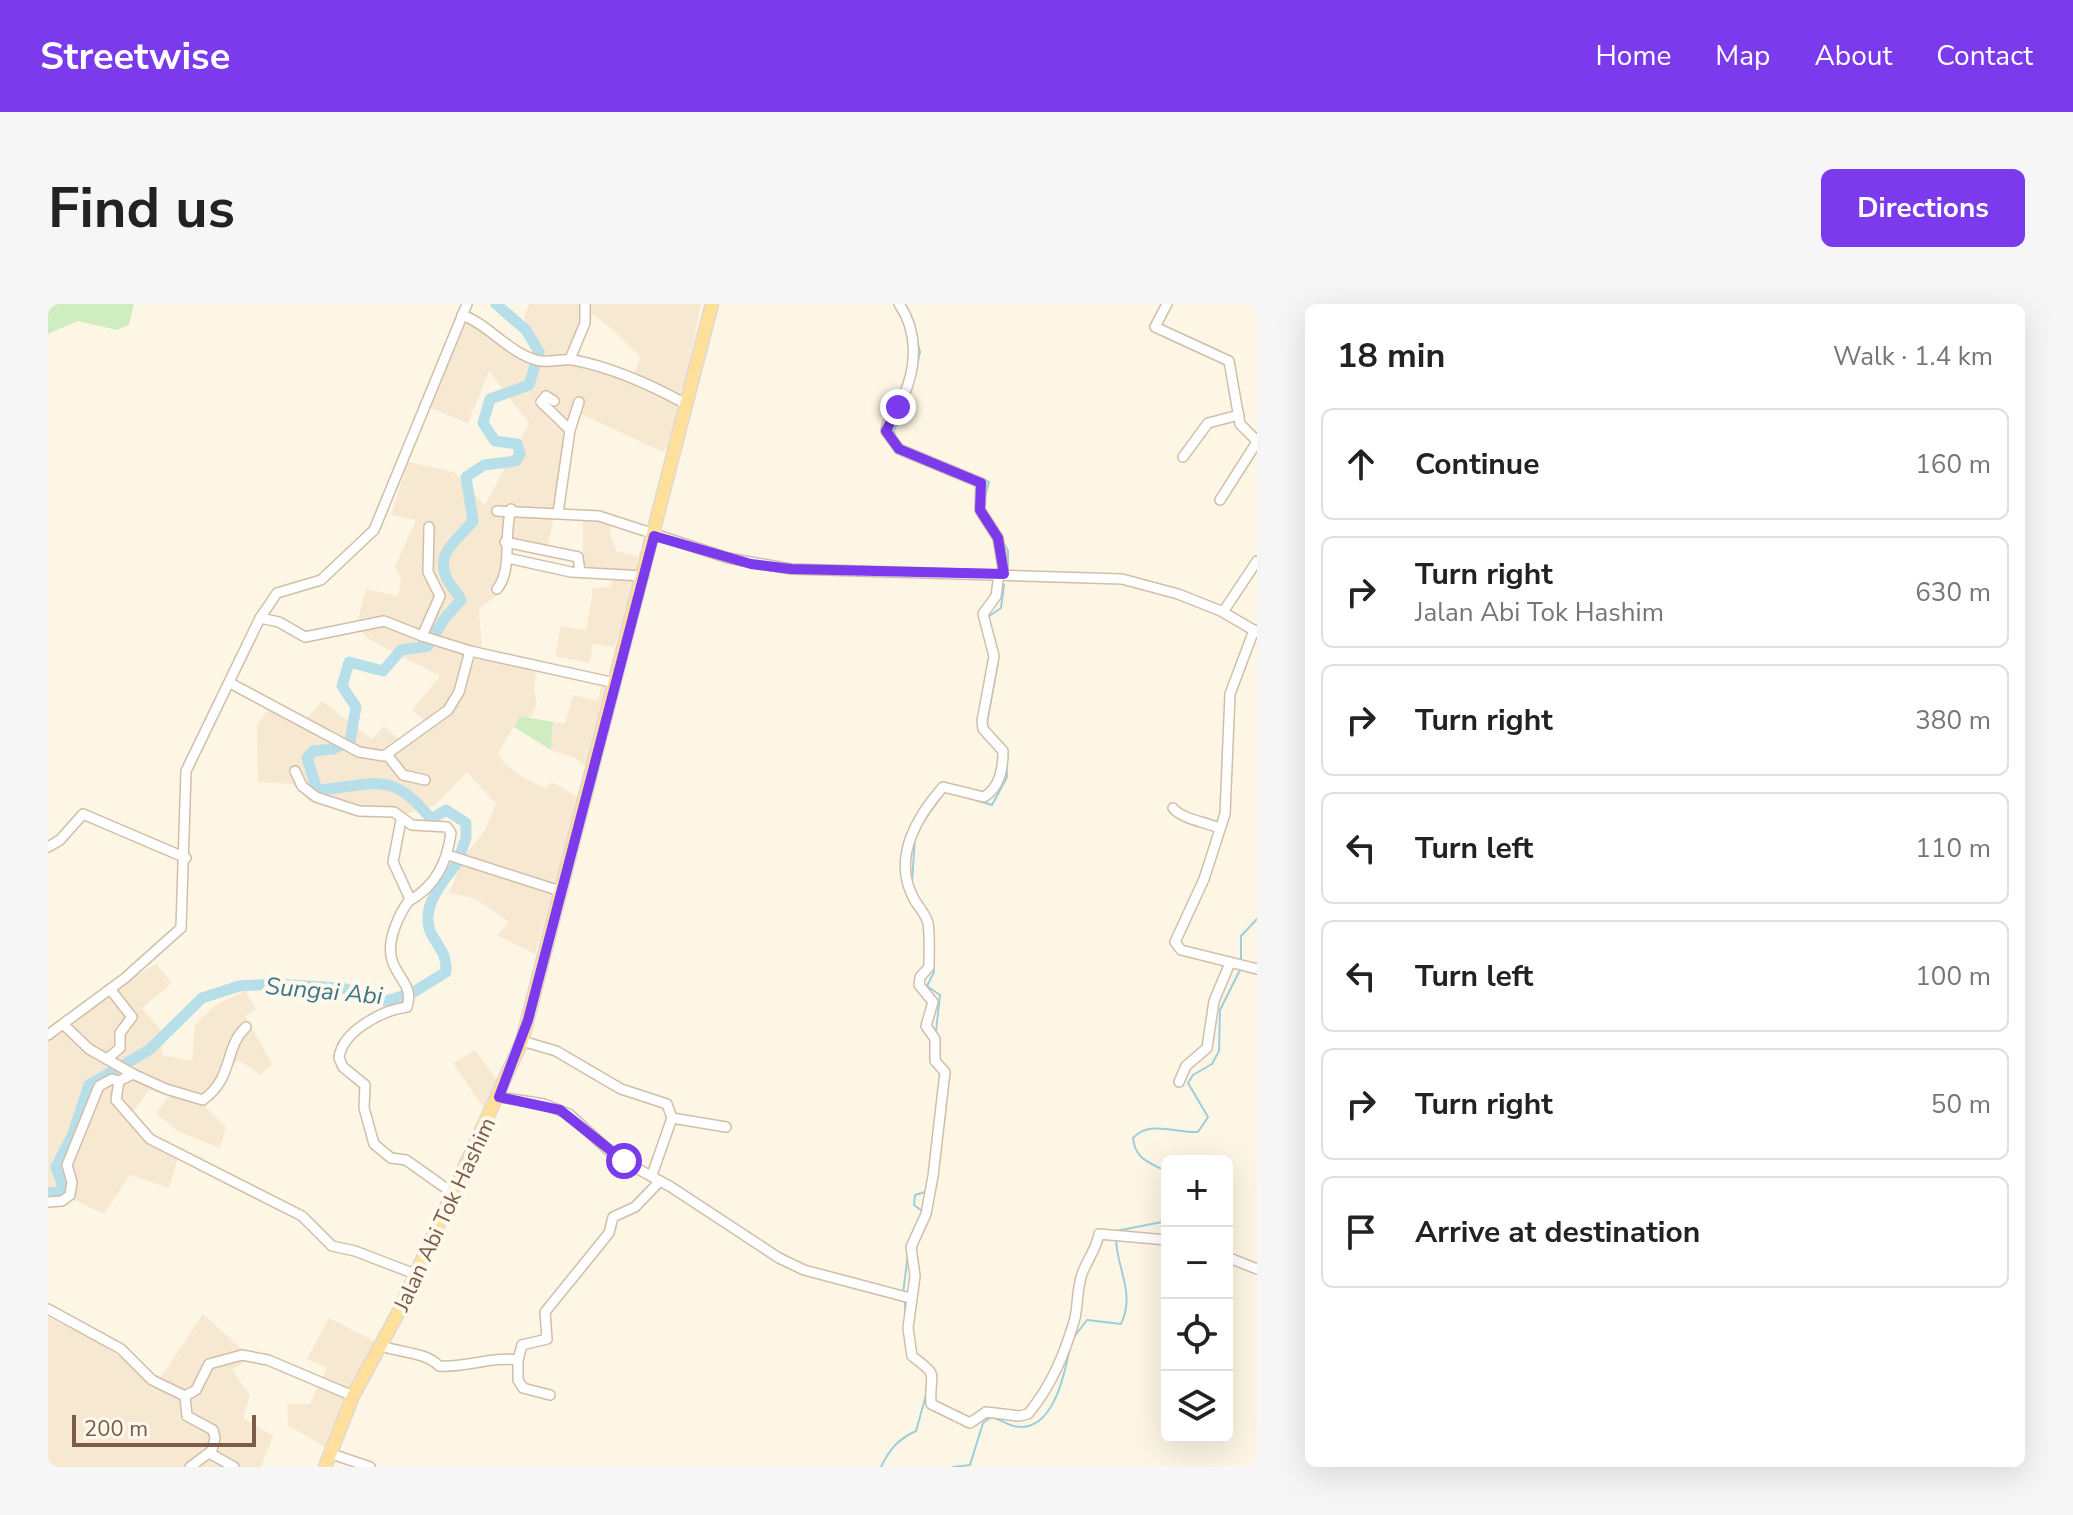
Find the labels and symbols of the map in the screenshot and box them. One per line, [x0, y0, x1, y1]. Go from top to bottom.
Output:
route end [880, 389, 916, 425]
water label: Sungai Abi [264, 970, 384, 1012]
street label: Jalan Abi Tok Hashim [386, 1113, 503, 1317]
route start [606, 1143, 642, 1179]
scale bar [72, 1411, 256, 1447]

